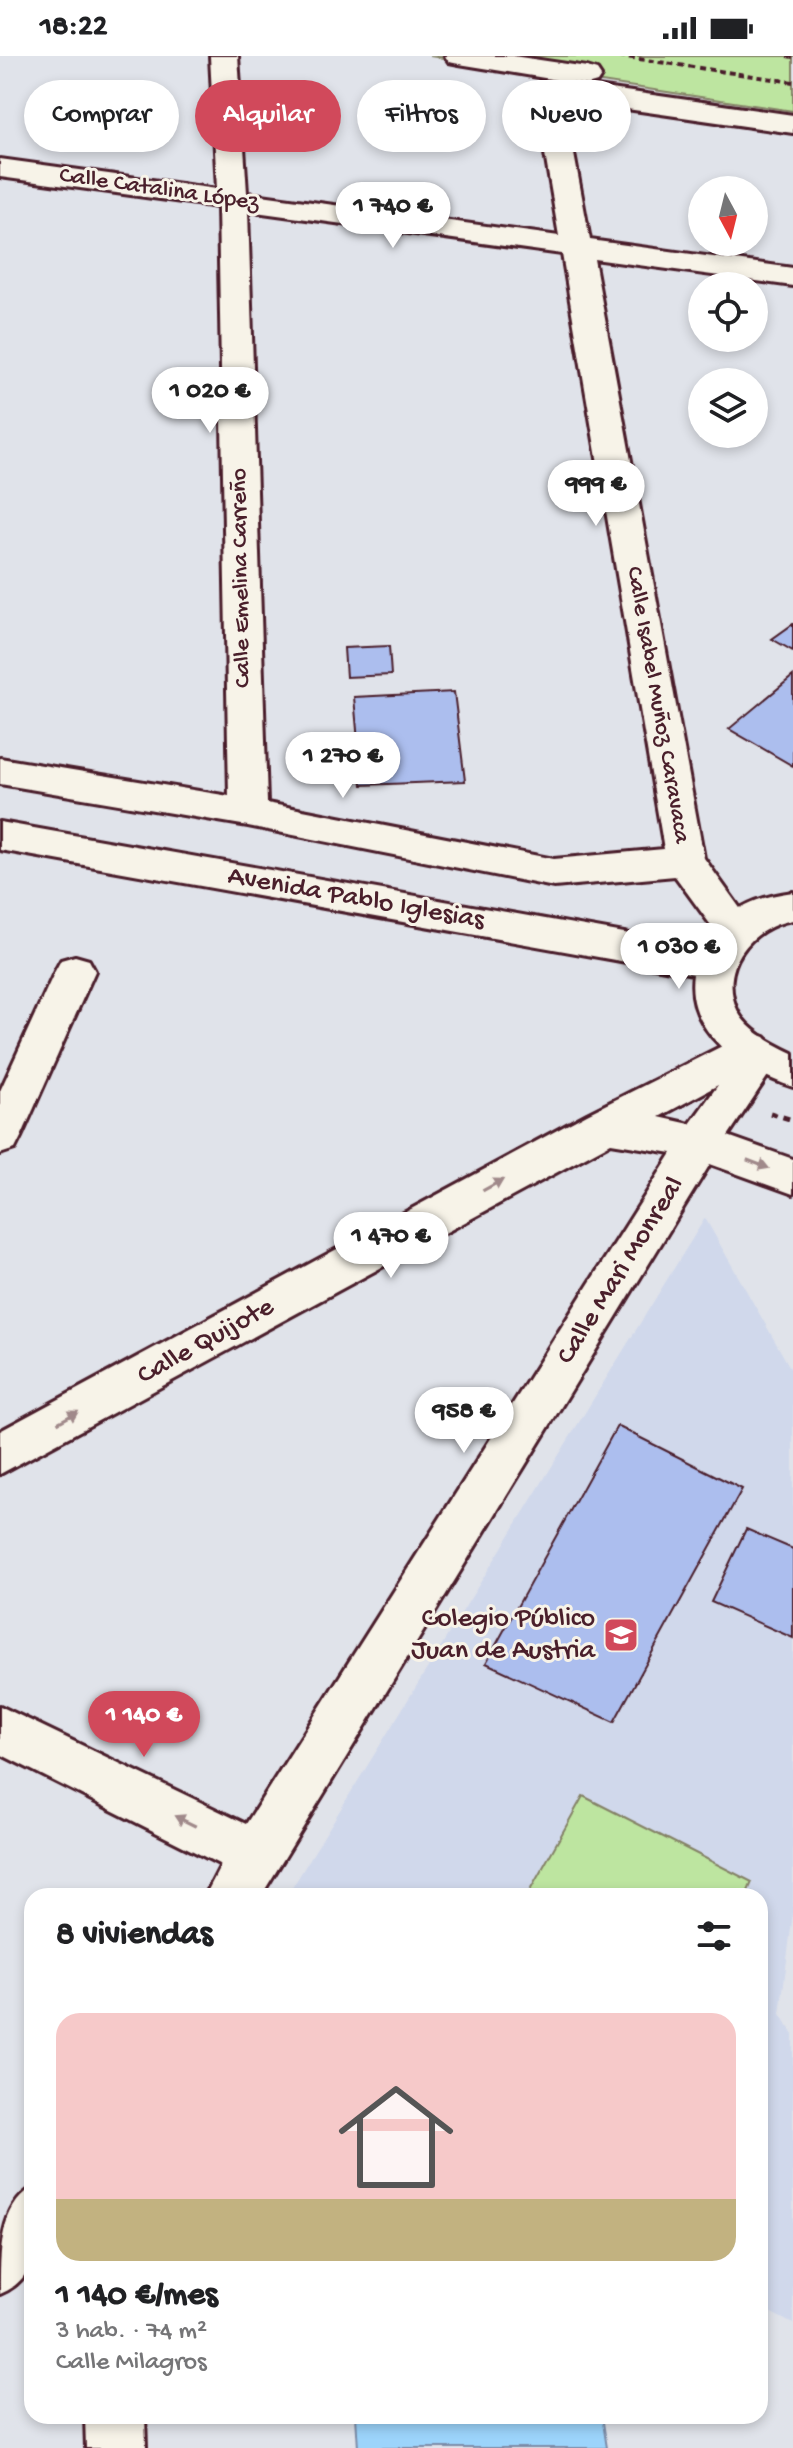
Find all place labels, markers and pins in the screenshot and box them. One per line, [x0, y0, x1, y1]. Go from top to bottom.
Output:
pin: 1 740 € [319, 182, 467, 250]
pin: 1 020 € [136, 367, 284, 435]
pin: 999 € [540, 460, 652, 528]
pin: 1 270 € [269, 732, 417, 800]
pin: 1 030 € [605, 923, 753, 991]
pin: 1 470 € [317, 1212, 465, 1280]
pin: 958 € [408, 1387, 520, 1455]
place label: Colegio Público Juan de Austria [411, 1603, 596, 1668]
school or university icon: Colegio Público Juan de Austria [602, 1616, 640, 1654]
pin: 1 140 € [70, 1691, 218, 1759]

